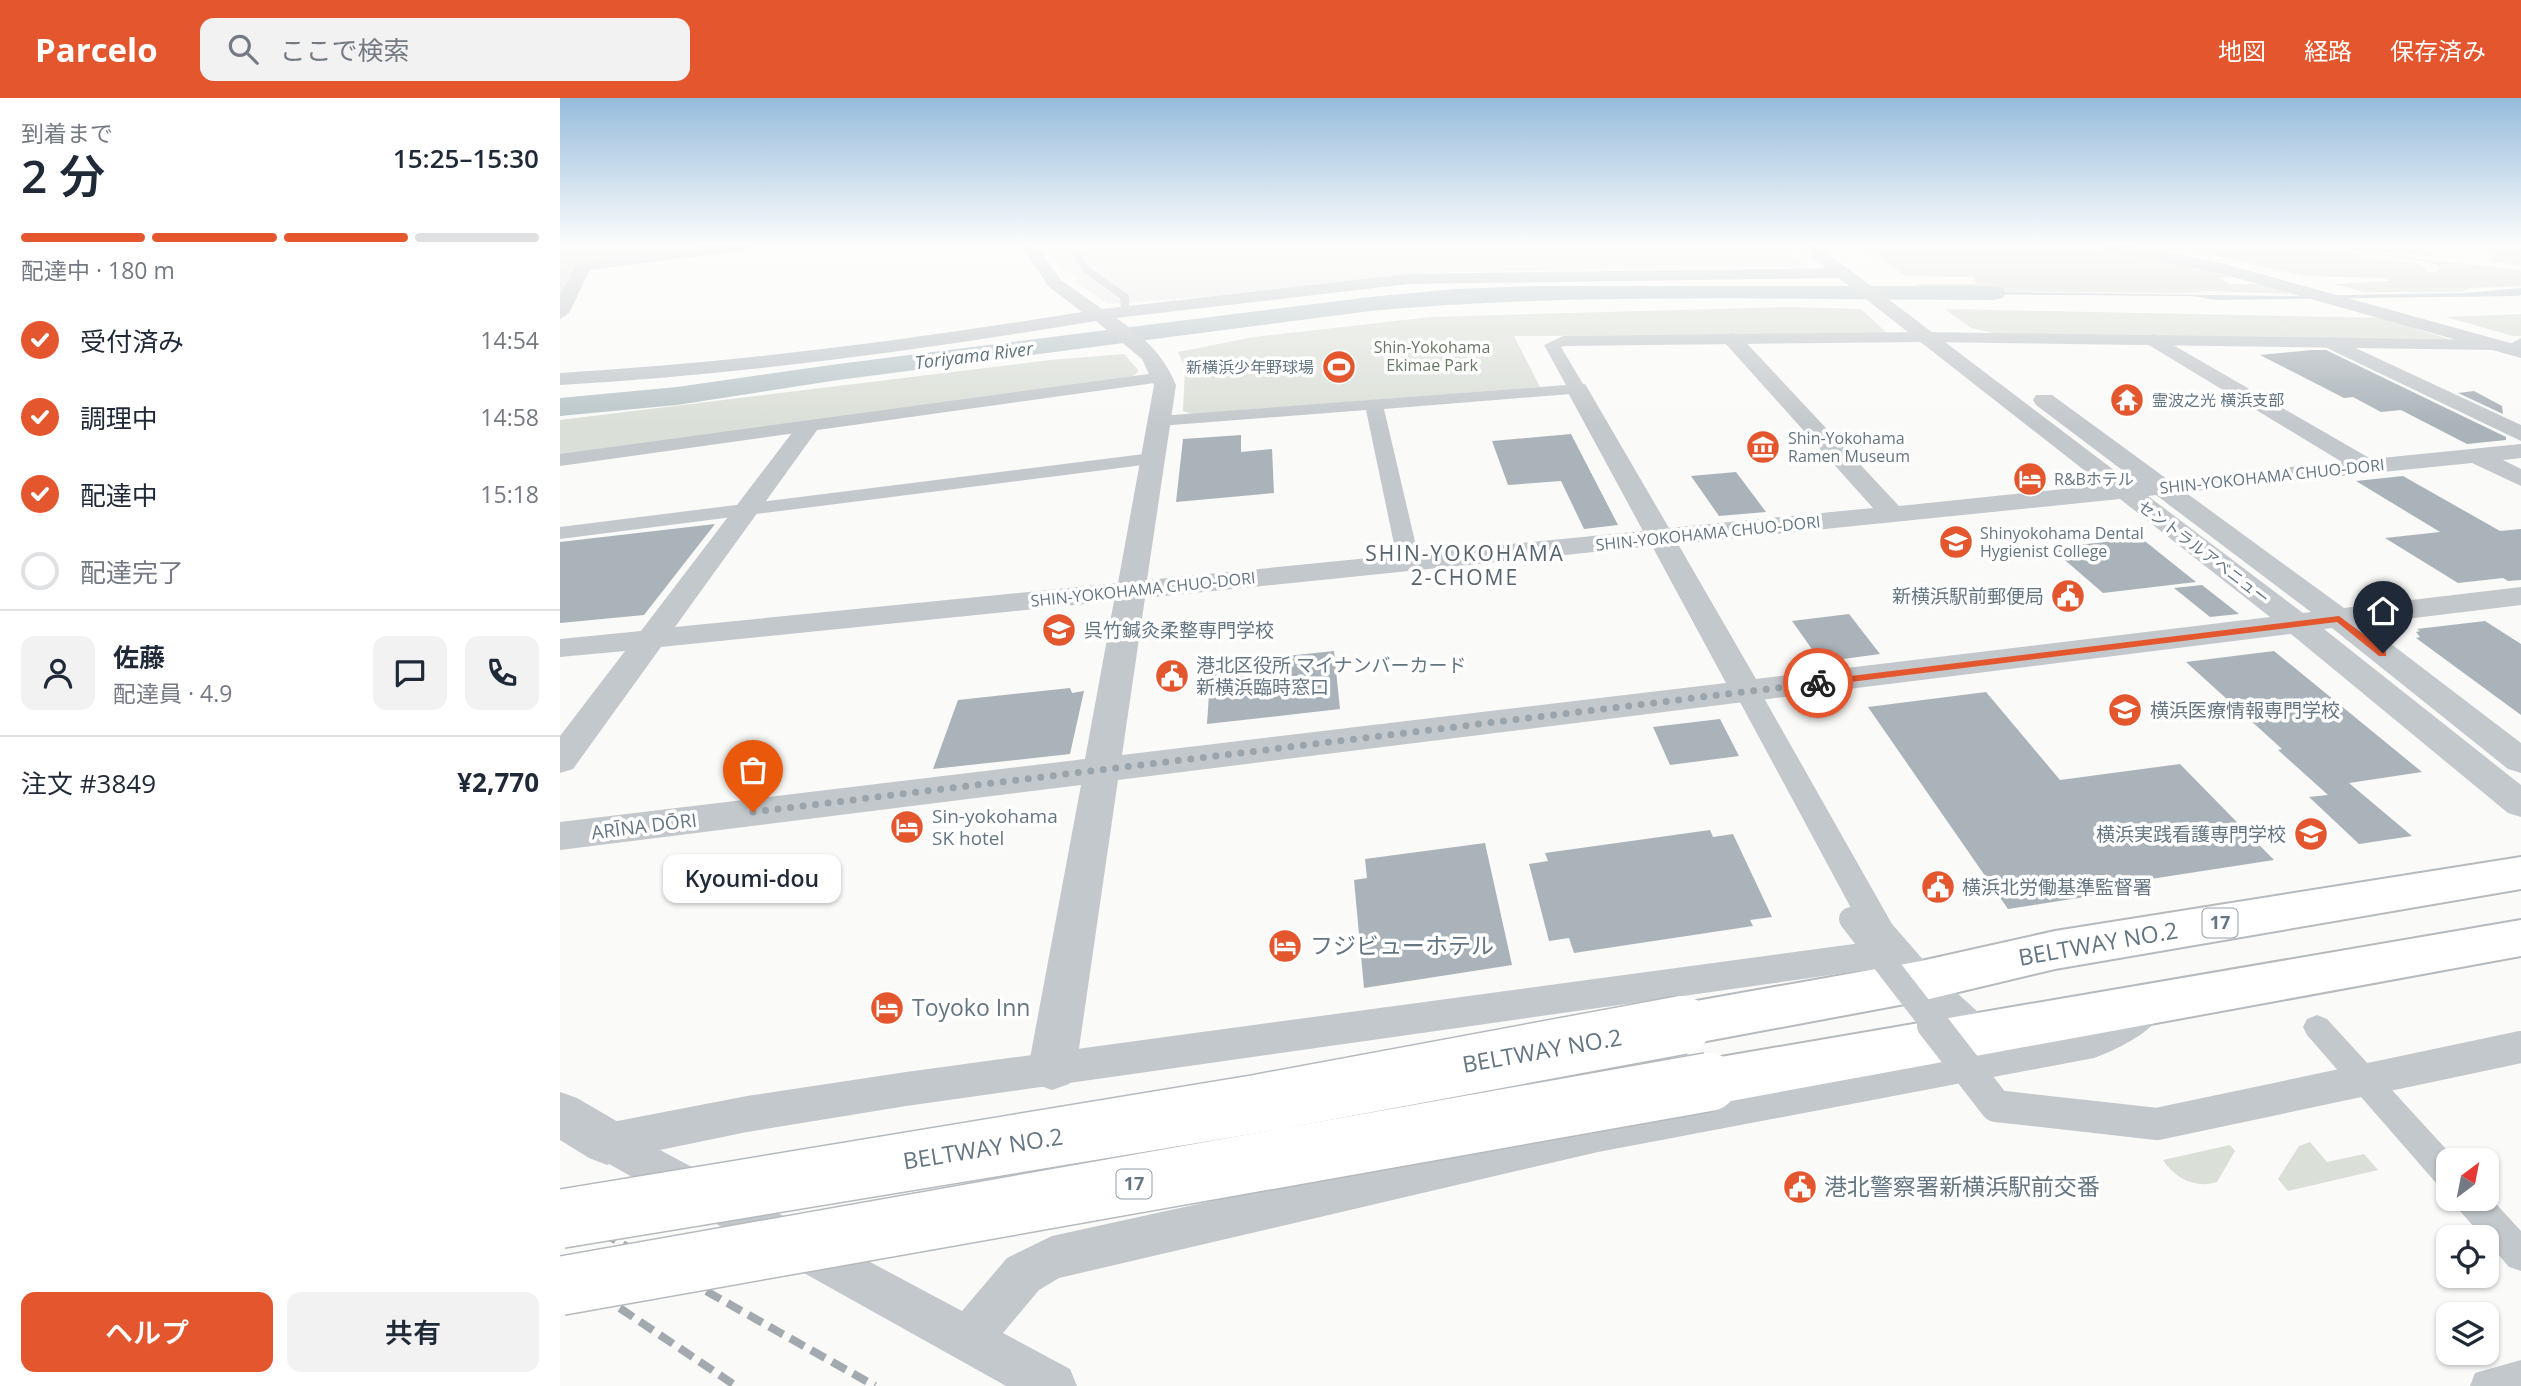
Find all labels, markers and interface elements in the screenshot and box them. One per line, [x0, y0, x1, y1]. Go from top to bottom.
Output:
search box [200, 18, 690, 81]
text: Parcelo [35, 27, 158, 72]
icon: search [224, 30, 262, 68]
text: ここで検索 [280, 32, 410, 68]
text: 地図 [2218, 34, 2266, 67]
text: 経路 [2304, 34, 2352, 67]
text: 保存済み [2390, 34, 2486, 67]
text: 到着まで [21, 117, 113, 149]
text: 15:25–15:30 [393, 140, 539, 176]
text: 2 分 [21, 144, 105, 206]
text: 配達中 · 180 m [21, 254, 175, 286]
icon: check [21, 321, 59, 359]
text: 受付済み [80, 323, 184, 359]
text: 14:54 [480, 324, 539, 356]
water label: Toriyama River [913, 336, 1035, 374]
park label: Shin-Yokohama Ekimae Park [1374, 336, 1490, 376]
sports icon: 新横浜少年野球場 [1320, 348, 1358, 386]
place label: 新横浜少年野球場 [1186, 356, 1314, 378]
temple icon: 霊波之光 横浜支部 [2108, 381, 2146, 419]
place label: 霊波之光 横浜支部 [2152, 389, 2284, 411]
icon: check [21, 398, 59, 436]
text: 調理中 [80, 400, 158, 436]
text: 14:58 [480, 401, 539, 433]
place label: Shin-Yokohama Ramen Museum [1788, 427, 1910, 467]
museum icon: Shin-Yokohama Ramen Museum [1744, 428, 1782, 466]
street label: SHIN-YOKOHAMA CHUO-DORI [2158, 453, 2386, 499]
hotel icon: R&Bホテル [2011, 460, 2049, 498]
place label: R&Bホテル [2054, 468, 2134, 490]
icon: check [21, 475, 59, 513]
text: 配達中 [80, 477, 158, 513]
text: 15:18 [480, 478, 539, 510]
street label: セントラルアベニュー [2134, 495, 2274, 609]
street label: SHIN-YOKOHAMA CHUO-DORI [1594, 510, 1822, 556]
place label: Shinyokohama Dental Hygienist College [1980, 522, 2144, 562]
school or university icon: Shinyokohama Dental Hygienist College [1937, 523, 1975, 561]
district label: SHIN-YOKOHAMA 2-CHOME [1365, 539, 1565, 591]
text: 配達完了 [80, 554, 184, 590]
street label: SHIN-YOKOHAMA CHUO-DORI [1029, 566, 1257, 612]
public building icon: 新横浜駅前郵便局 [2049, 577, 2087, 615]
pin [2353, 581, 2413, 653]
place label: 新横浜駅前郵便局 [1892, 583, 2044, 609]
icon: home [2364, 592, 2402, 630]
school or university icon: 呉竹鍼灸柔整専門学校 [1040, 611, 1078, 649]
place label: 呉竹鍼灸柔整専門学校 [1084, 617, 1274, 643]
button: person [21, 636, 95, 710]
button: chat [373, 636, 447, 710]
button: phone [465, 636, 539, 710]
text: 佐藤 [113, 639, 165, 675]
courier [1783, 648, 1853, 718]
place label: 港北区役所 マイナンバーカード 新横浜臨時窓口 [1196, 652, 1467, 700]
public building icon: 港北区役所 マイナンバーカード 新横浜臨時窓口 [1153, 657, 1191, 695]
icon: bike [1799, 664, 1837, 702]
text: 配達員 · 4.9 [113, 677, 232, 709]
school or university icon: 横浜医療情報専門学校 [2106, 691, 2144, 729]
place label: 横浜医療情報専門学校 [2150, 697, 2340, 723]
pin [723, 740, 783, 812]
icon: bag [734, 751, 772, 789]
text: ¥2,770 [457, 764, 539, 800]
text: 注文 #3849 [21, 765, 156, 801]
place label: Sin-yokohama SK hotel [932, 803, 1058, 851]
street label: ARĪNA DŌRI [590, 807, 698, 845]
hotel icon: Sin-yokohama SK hotel [888, 808, 926, 846]
school or university icon: 横浜実践看護専門学校 [2292, 815, 2330, 853]
place label: 横浜実践看護専門学校 [2096, 821, 2286, 847]
callout: Kyoumi-dou [664, 854, 842, 903]
text: Kyoumi-dou [685, 862, 819, 894]
public building icon: 横浜北労働基準監督署 [1919, 868, 1957, 906]
place label: 横浜北労働基準監督署 [1962, 874, 2152, 900]
road number: 17 [2202, 908, 2238, 938]
street label: BELTWAY NO.2 [2016, 913, 2180, 973]
hotel icon: フジビューホテル [1266, 927, 1304, 965]
place label: フジビューホテル [1310, 929, 1494, 961]
hotel icon: Toyoko Inn [868, 989, 906, 1027]
place label: Toyoko Inn [912, 991, 1030, 1023]
street label: BELTWAY NO.2 [1460, 1020, 1624, 1080]
street label: BELTWAY NO.2 [901, 1120, 1065, 1176]
north arrow [2436, 1148, 2499, 1211]
map controls [2436, 1148, 2499, 1365]
public building icon: 港北警察署新横浜駅前交番 [1781, 1168, 1819, 1206]
road number: 17 [1116, 1170, 1152, 1198]
place label: 港北警察署新横浜駅前交番 [1824, 1170, 2100, 1202]
button: locate [2436, 1225, 2499, 1288]
button: ヘルプ [21, 1292, 273, 1372]
button: 共有 [287, 1292, 539, 1372]
button: layers [2436, 1302, 2499, 1365]

